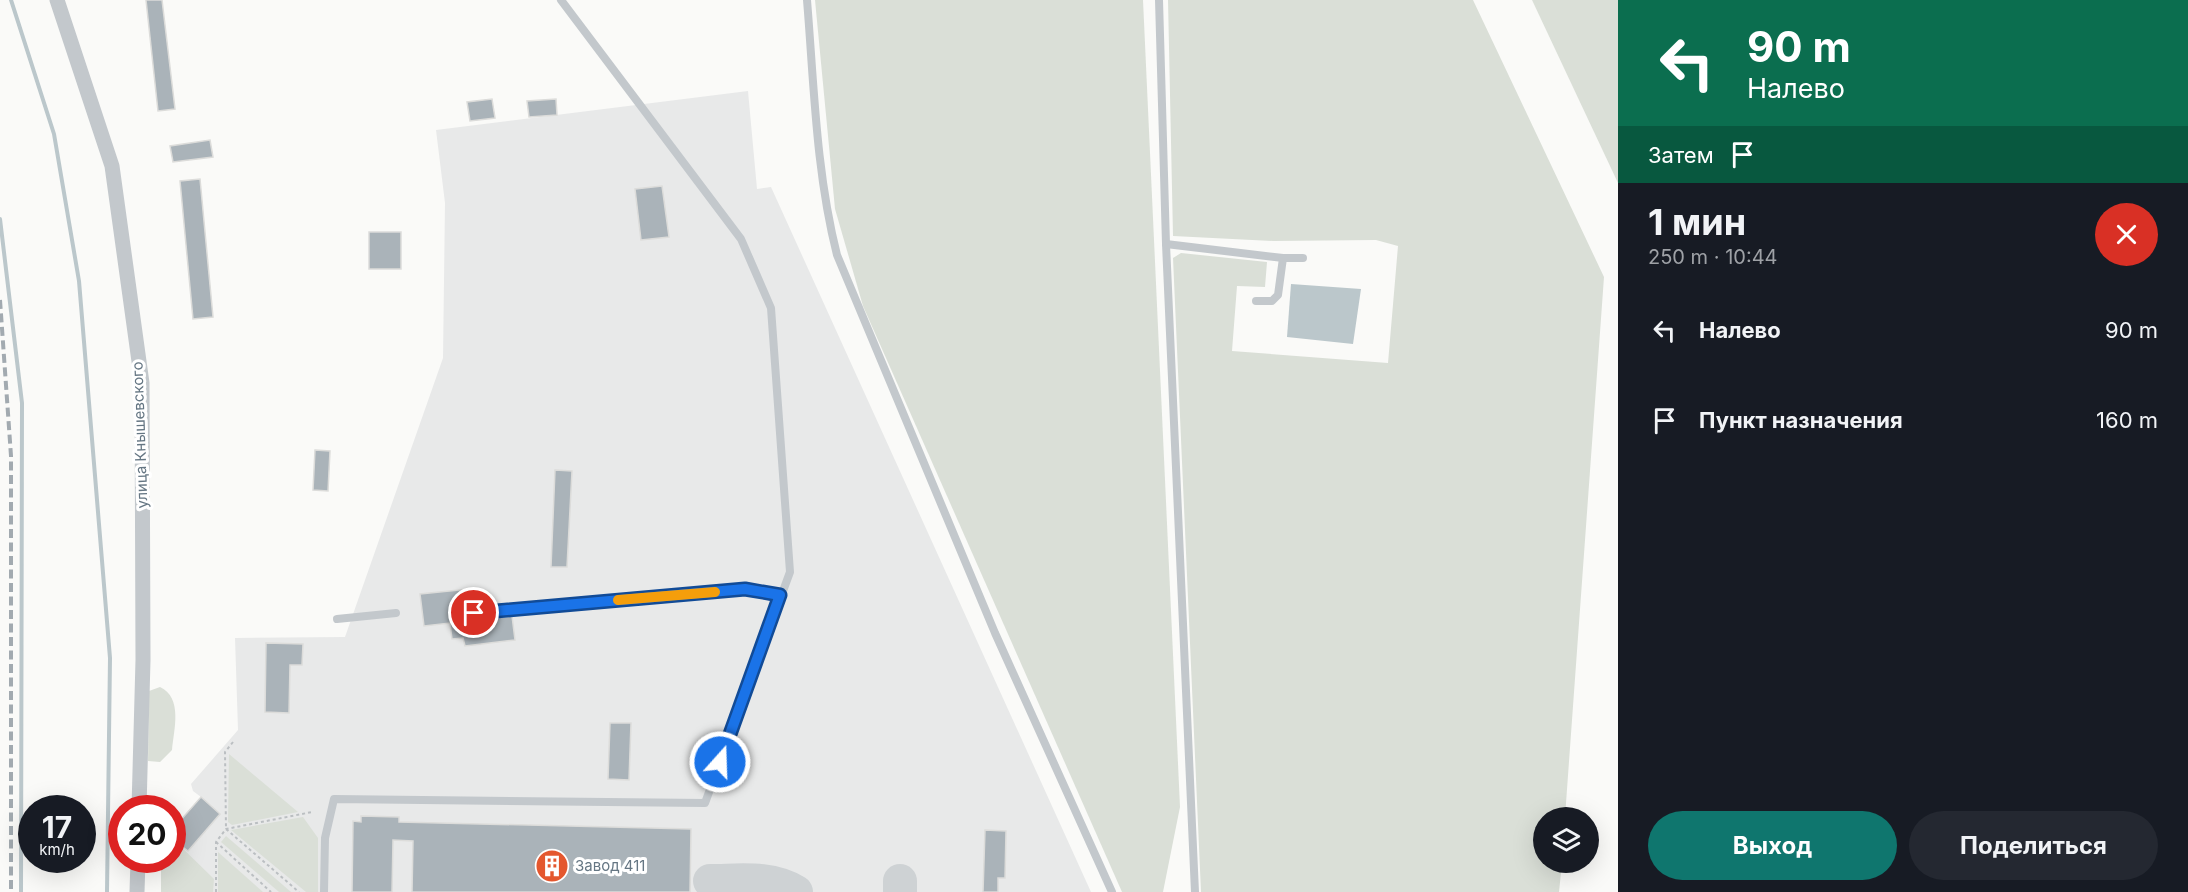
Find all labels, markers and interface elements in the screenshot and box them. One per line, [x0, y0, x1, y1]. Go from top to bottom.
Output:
text: 90 m [1747, 21, 1851, 72]
icon: left [1648, 24, 1726, 102]
text: Налево [1747, 72, 1845, 105]
icon: arrive [1726, 138, 1759, 171]
text: Затем [1648, 142, 1714, 168]
text: 1 мин [1648, 200, 1746, 244]
button: close [2095, 203, 2158, 266]
text: 250 m · 10:44 [1648, 245, 1777, 269]
icon: left [1648, 314, 1681, 347]
text: Налево [1699, 317, 1781, 343]
text: 90 m [2105, 317, 2158, 343]
street label: улица Кнышевского [127, 361, 152, 509]
icon: arrive [1648, 404, 1681, 437]
text: Пункт назначения [1699, 407, 1903, 433]
text: 160 m [2096, 407, 2158, 433]
pin [448, 587, 499, 638]
icon: arrive [457, 596, 490, 629]
position arrow [688, 730, 752, 794]
speed limit sign: 20 [108, 795, 186, 873]
map controls [1533, 807, 1599, 873]
button: layers [1533, 807, 1599, 873]
text: 17 [42, 809, 72, 845]
button: Выход [1648, 811, 1897, 880]
button: Поделиться [1909, 811, 2158, 880]
text: km/h [39, 840, 75, 859]
building icon: Завод 411 [534, 848, 570, 884]
place label: Завод 411 [575, 856, 645, 875]

